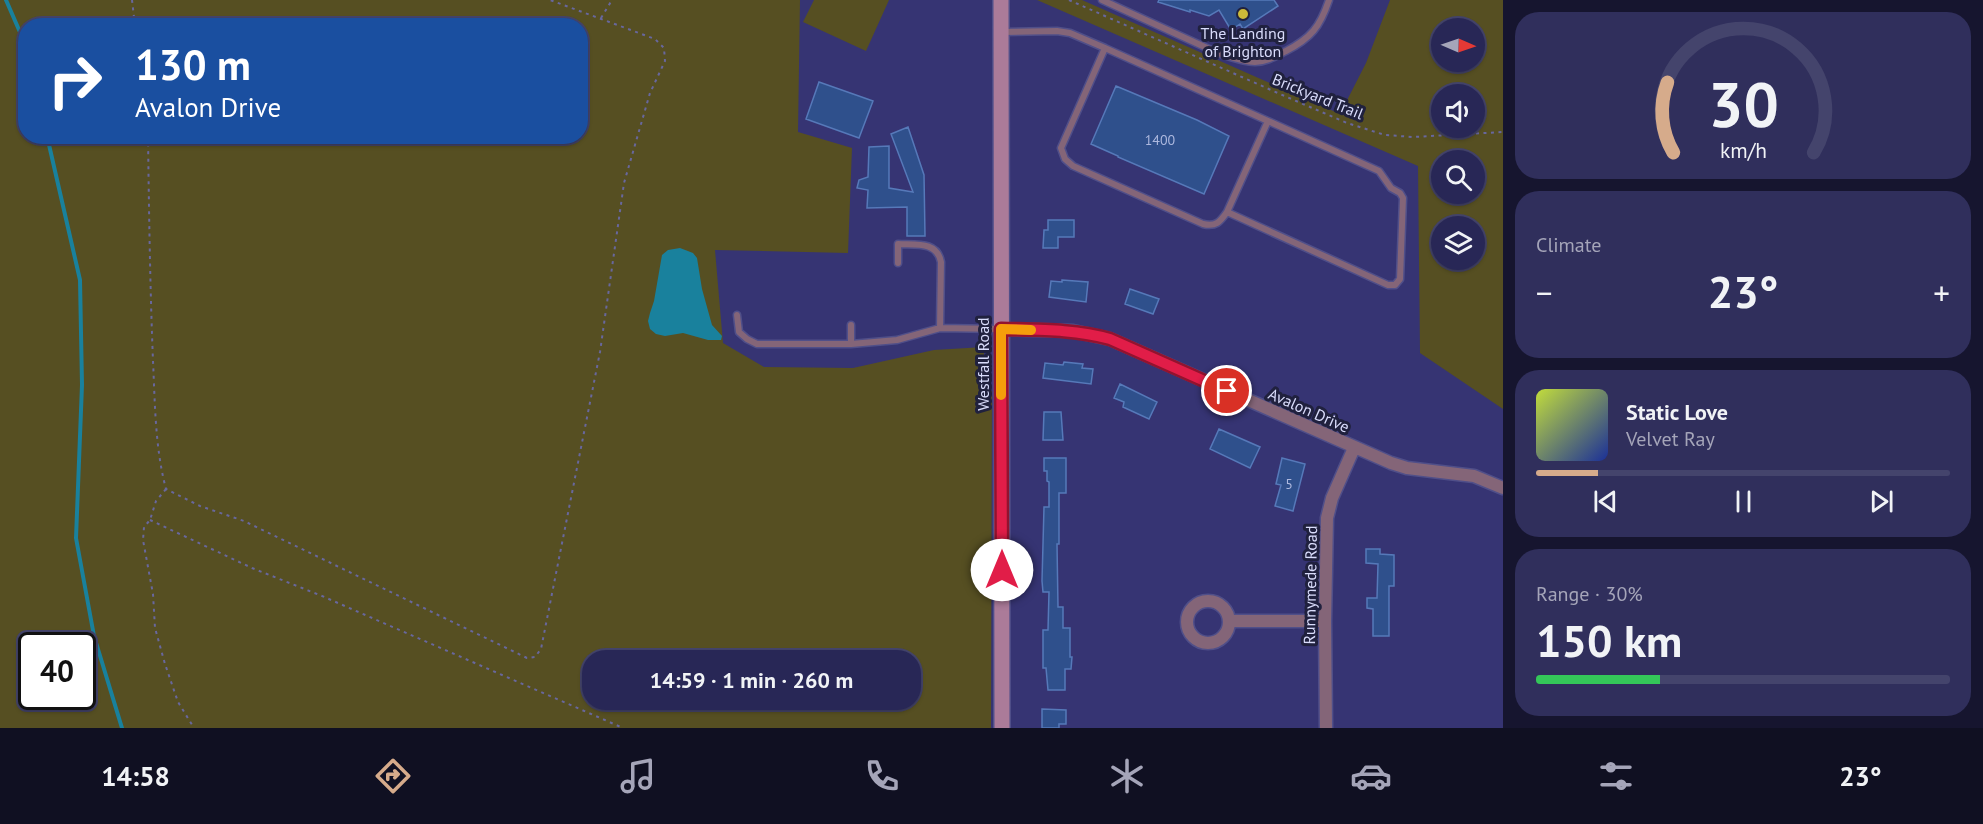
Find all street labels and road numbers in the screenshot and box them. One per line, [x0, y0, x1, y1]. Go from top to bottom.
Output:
street label: Brickyard Trail [1269, 69, 1367, 123]
street label: Westfall Road [973, 317, 993, 411]
street label: Avalon Drive [1265, 383, 1353, 437]
street label: Runnymede Road [1299, 525, 1321, 645]

